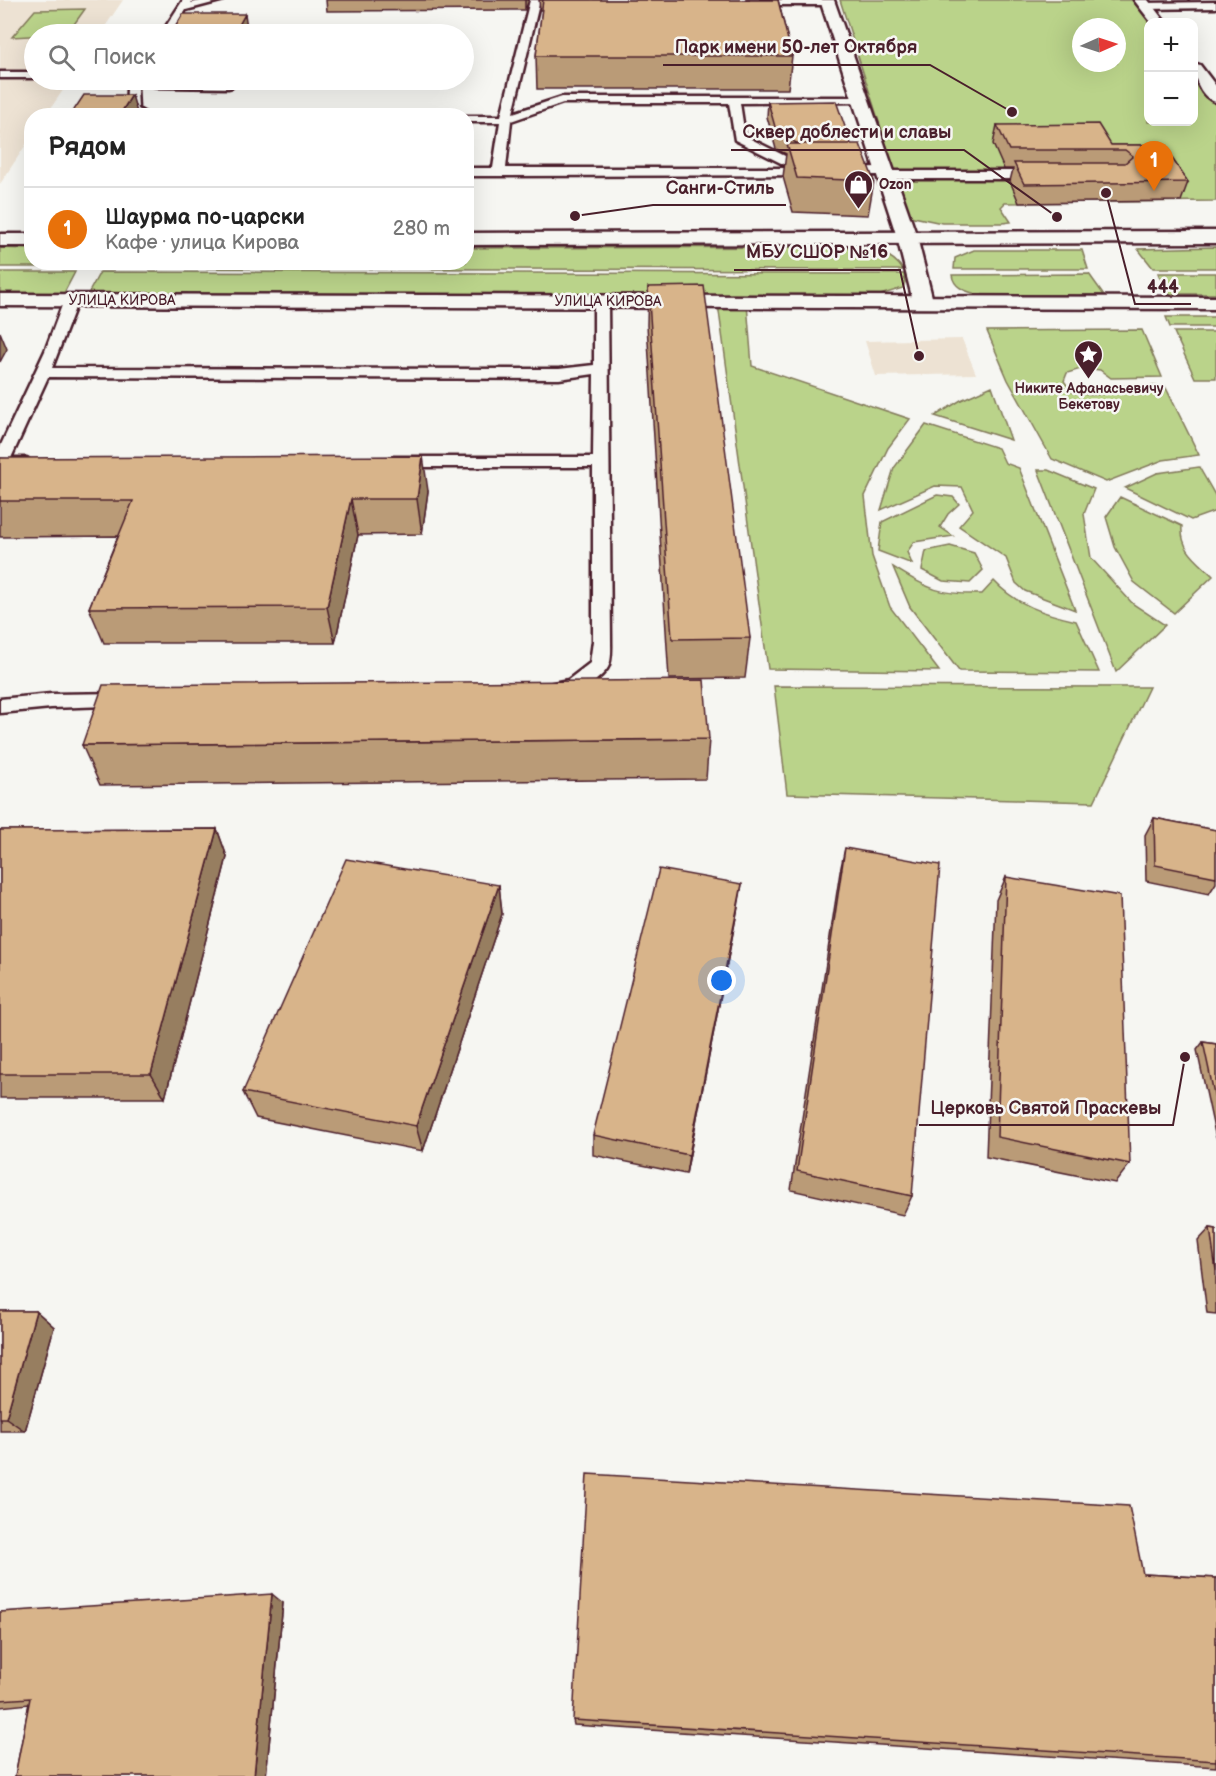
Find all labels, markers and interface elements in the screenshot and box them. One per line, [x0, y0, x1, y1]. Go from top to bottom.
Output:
north arrow [1072, 18, 1126, 72]
map controls [1144, 18, 1198, 126]
button: + [1144, 18, 1198, 72]
search box [24, 24, 474, 90]
callout: Парк имени 50-лет Октября [663, 29, 930, 65]
text: Парк имени 50-лет Октября [675, 37, 917, 58]
icon: search [45, 41, 78, 74]
text: Поиск [93, 44, 156, 71]
button: − [1144, 72, 1198, 126]
callout: Сквер доблести и славы [731, 114, 964, 150]
text: Сквер доблести и славы [743, 122, 951, 143]
text: Рядом [48, 132, 126, 163]
pin: 1 [1134, 142, 1174, 191]
shop icon: Ozon [842, 168, 874, 210]
callout: Санги-Стиль [653, 169, 786, 205]
place label: Ozon [879, 176, 912, 193]
text: Санги-Стиль [666, 178, 775, 199]
text: Шаурма по-царски [105, 204, 305, 231]
text: 1 [63, 217, 72, 241]
text: 280 m [393, 217, 450, 241]
text: Кафе · улица Кирова [105, 231, 299, 255]
callout: МБУ СШОР №16 [734, 234, 900, 270]
text: МБУ СШОР №16 [746, 242, 888, 263]
callout: 444 [1135, 268, 1191, 304]
text: 444 [1147, 277, 1179, 298]
street label: УЛИЦА КИРОВА [68, 292, 176, 309]
street label: УЛИЦА КИРОВА [554, 293, 662, 310]
place icon: Никите Афанасьевичу Бекетову [1073, 338, 1105, 380]
place label: Никите Афанасьевичу Бекетову [1014, 380, 1164, 413]
your location [707, 966, 736, 995]
callout: Церковь Святой Праскевы [919, 1089, 1173, 1125]
text: Церковь Святой Праскевы [931, 1098, 1161, 1119]

